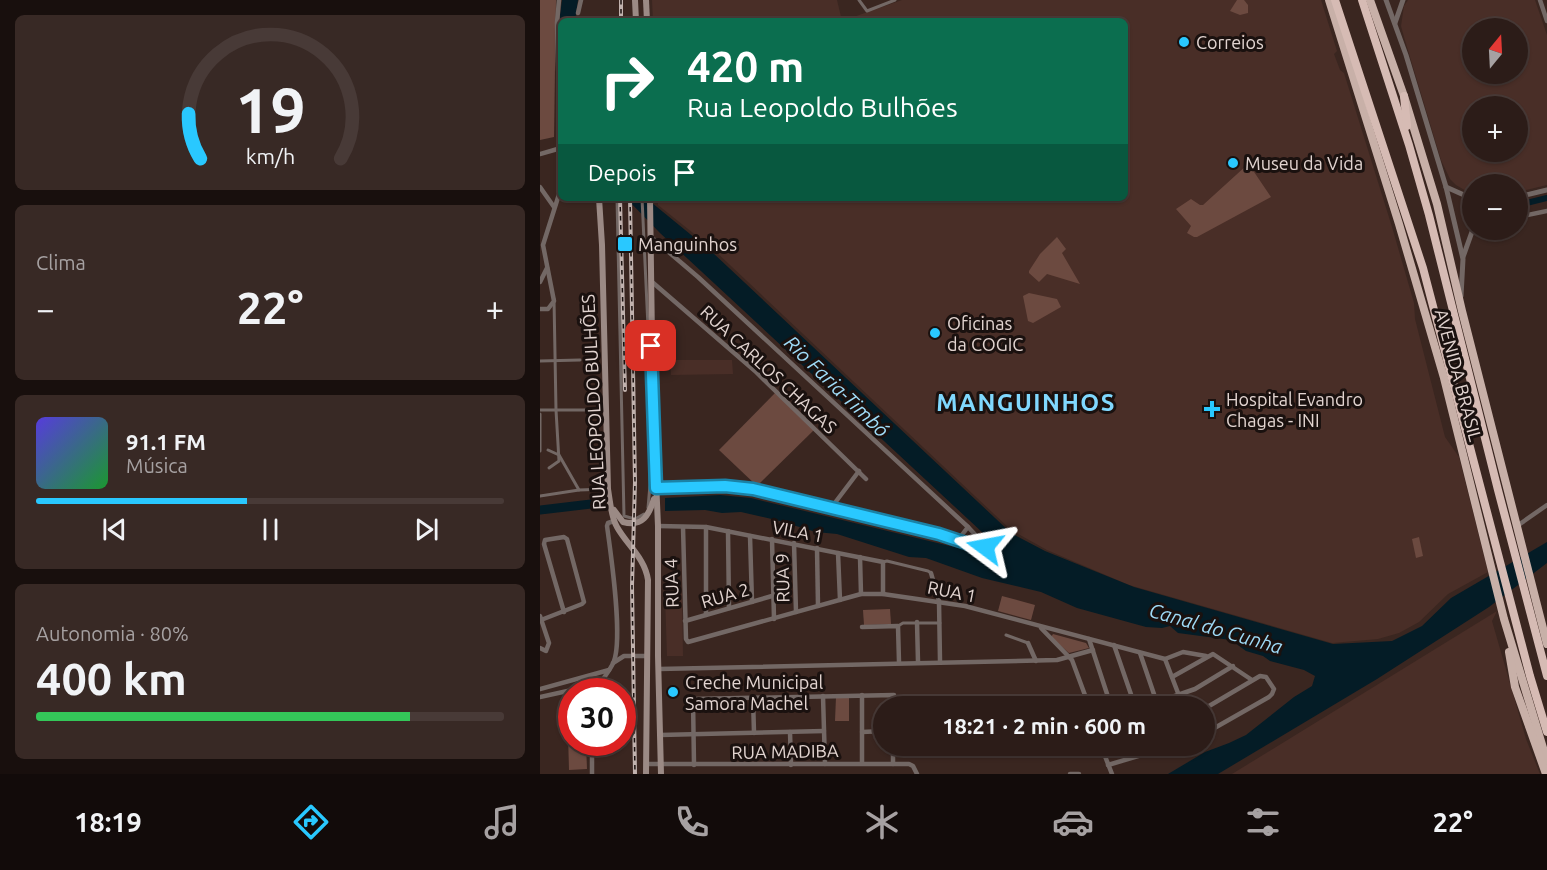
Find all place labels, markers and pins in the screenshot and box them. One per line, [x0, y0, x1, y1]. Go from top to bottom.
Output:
place label: Correios [1196, 32, 1264, 52]
marker: Correios [1177, 35, 1191, 49]
place label: Museu da Vida [1245, 153, 1363, 173]
marker: Museu da Vida [1226, 156, 1240, 170]
place label: Manguinhos [638, 234, 737, 254]
marker: Manguinhos [616, 235, 634, 253]
place label: Oficinas da COGIC [947, 313, 1023, 354]
pin [625, 320, 676, 371]
marker: Oficinas da COGIC [928, 326, 942, 340]
place label: Hospital Evandro Chagas - INI [1226, 389, 1363, 430]
marker: Hospital Evandro Chagas - INI [1203, 400, 1221, 418]
place label: Creche Municipal Samora Machel [685, 672, 824, 713]
marker: Creche Municipal Samora Machel [666, 685, 680, 699]

